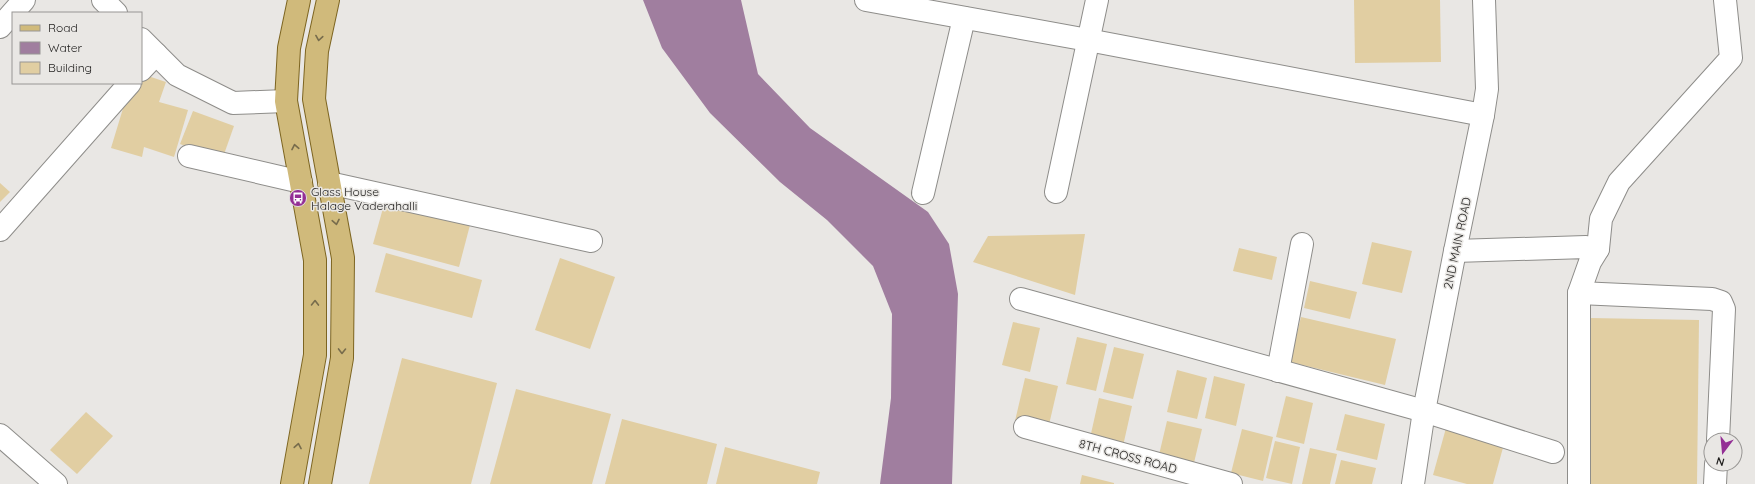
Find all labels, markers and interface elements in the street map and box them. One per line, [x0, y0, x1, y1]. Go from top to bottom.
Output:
legend [12, 12, 142, 84]
text: Road [48, 20, 78, 35]
one-way arrow [315, 35, 324, 41]
text: Water [48, 40, 83, 55]
text: Building [48, 60, 92, 75]
one-way arrow [291, 144, 299, 150]
place label: Glass House Halage Vaderahalli [311, 184, 417, 213]
bus stop icon: Glass House Halage Vaderahalli [288, 188, 308, 208]
street label: 2ND MAIN ROAD [1440, 195, 1474, 290]
one-way arrow [332, 219, 340, 225]
one-way arrow [311, 300, 319, 306]
one-way arrow [338, 348, 346, 354]
north arrow [1703, 432, 1743, 472]
street label: 8TH CROSS ROAD [1077, 436, 1179, 476]
one-way arrow [294, 442, 302, 449]
text: N [1714, 454, 1726, 469]

